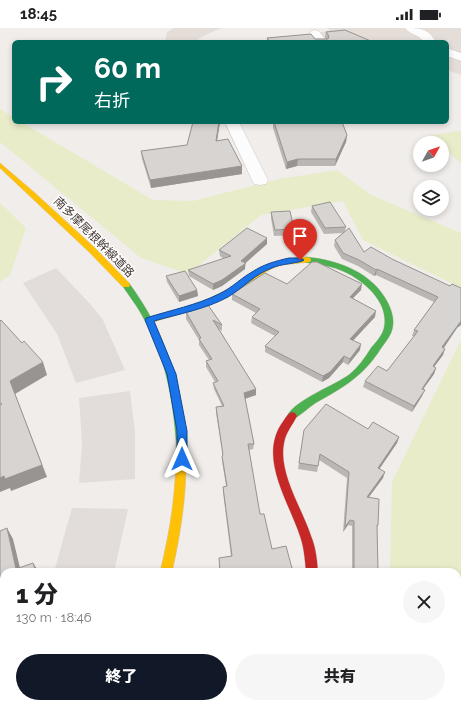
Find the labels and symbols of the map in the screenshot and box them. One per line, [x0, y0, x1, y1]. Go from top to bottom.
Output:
north arrow [413, 136, 449, 172]
street label: 南多摩尾根幹線道路 [51, 194, 137, 280]
pin [283, 219, 317, 260]
position arrow [161, 438, 203, 480]

